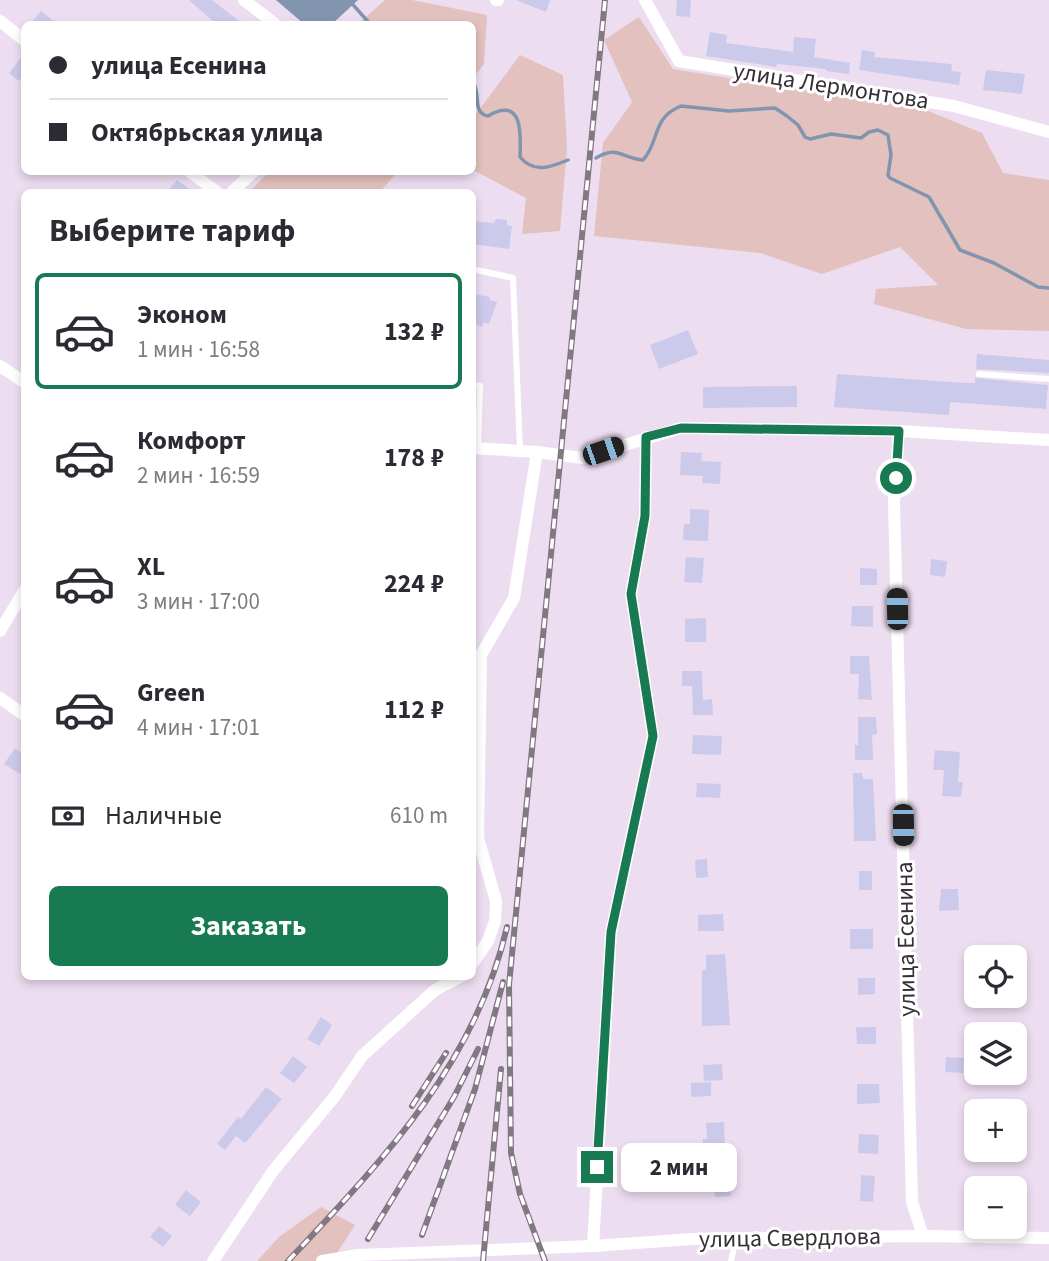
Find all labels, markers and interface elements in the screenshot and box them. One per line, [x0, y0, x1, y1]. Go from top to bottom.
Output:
text: улица Есенина [91, 47, 267, 84]
street label: улица Лермонтова [731, 53, 931, 119]
text: Октябрьская улица [91, 114, 323, 151]
text: Выберите тариф [49, 208, 296, 254]
text: Эконом [137, 296, 227, 333]
icon: car [53, 300, 116, 363]
text: 132 ₽ [384, 313, 444, 350]
text: 1 мин · 16:58 [137, 333, 260, 366]
text: Комфорт [137, 422, 246, 459]
icon: car [53, 426, 116, 489]
car [580, 434, 627, 468]
text: 178 ₽ [384, 439, 444, 476]
text: 2 мин · 16:59 [137, 459, 260, 492]
route start [880, 462, 912, 494]
text: XL [137, 548, 165, 585]
icon: car [53, 552, 116, 615]
text: 224 ₽ [384, 565, 444, 602]
text: 3 мин · 17:00 [137, 585, 260, 618]
car [887, 588, 908, 630]
text: Green [137, 674, 205, 711]
icon: car [53, 678, 116, 741]
text: 112 ₽ [384, 691, 444, 728]
text: 4 мин · 17:01 [137, 711, 260, 744]
icon: cash [49, 797, 87, 835]
text: Наличные [105, 797, 222, 834]
text: 610 m [390, 799, 448, 832]
car [893, 804, 914, 846]
street label: улица Есенина [887, 861, 925, 1017]
button: Заказать [49, 886, 448, 966]
map controls [964, 945, 1027, 1239]
button: locate [964, 945, 1027, 1008]
button: layers [964, 1022, 1027, 1085]
button: + [964, 1099, 1027, 1162]
callout: 2 мин [622, 1142, 737, 1192]
route end [581, 1151, 613, 1183]
text: 2 мин [650, 1151, 708, 1184]
button: − [964, 1176, 1027, 1239]
street label: улица Свердлова [699, 1219, 881, 1257]

